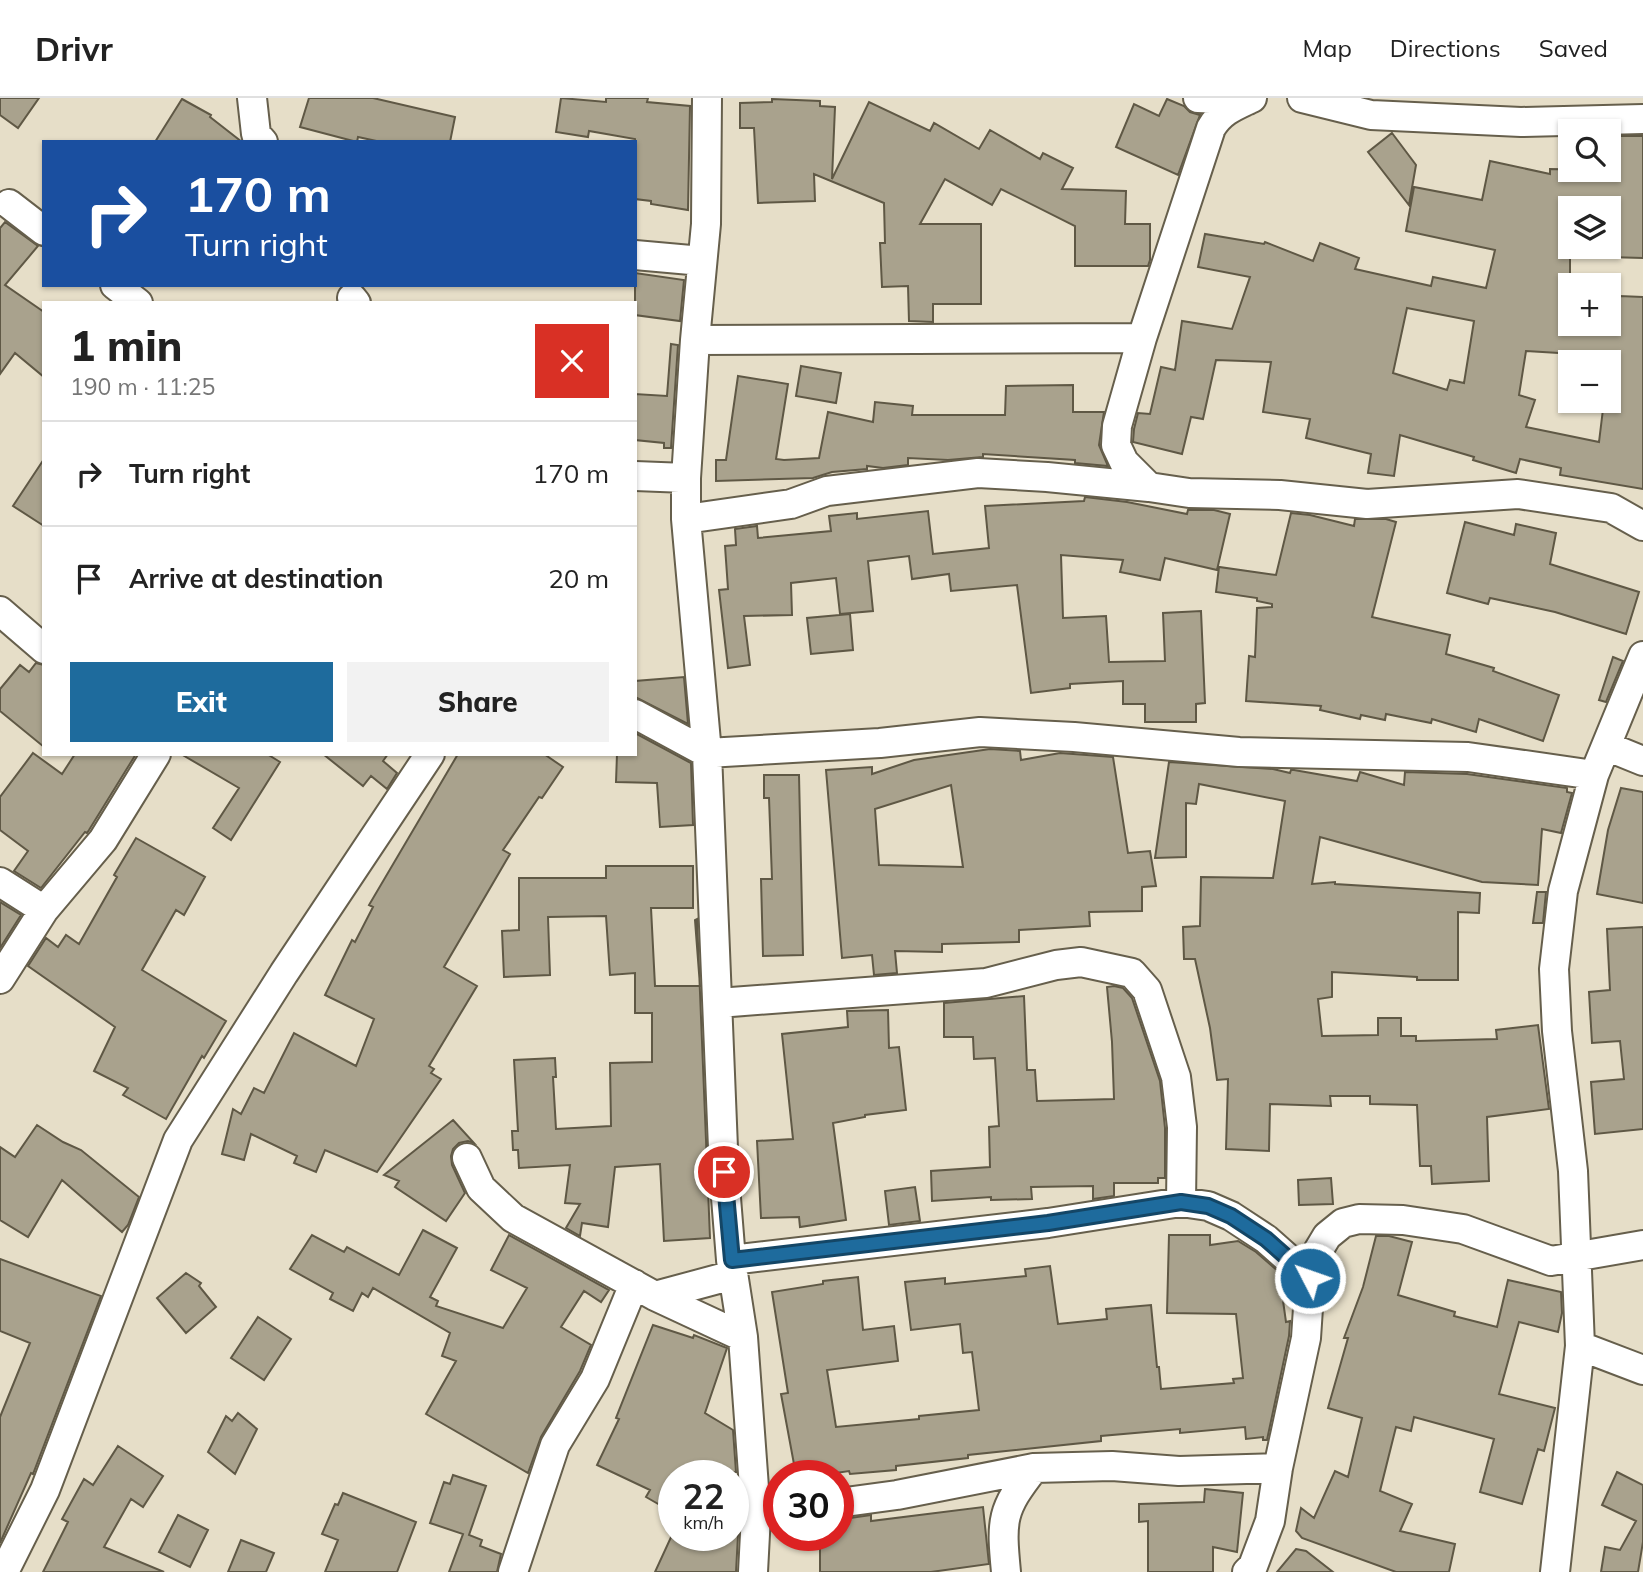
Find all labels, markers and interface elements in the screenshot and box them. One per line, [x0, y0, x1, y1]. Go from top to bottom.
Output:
text: Drivr [35, 28, 113, 69]
text: Map [1302, 33, 1352, 63]
text: Directions [1390, 33, 1501, 63]
text: Saved [1539, 33, 1608, 63]
map controls [1558, 119, 1621, 413]
button: search [1558, 119, 1621, 182]
text: 170 m [185, 163, 331, 224]
icon: right [70, 168, 161, 259]
button: layers [1558, 196, 1621, 259]
text: Turn right [185, 224, 328, 264]
button: + [1558, 273, 1621, 336]
text: 1 min [70, 319, 183, 372]
button: close [535, 324, 609, 398]
button: − [1558, 350, 1621, 413]
text: 190 m · 11:25 [70, 372, 215, 401]
icon: right [70, 455, 108, 493]
text: Turn right [129, 457, 250, 490]
text: 170 m [533, 457, 609, 490]
icon: arrive [70, 560, 108, 598]
text: Arrive at destination [129, 562, 384, 595]
text: 20 m [548, 562, 609, 595]
button: Exit [70, 662, 333, 742]
button: Share [347, 662, 609, 742]
pin [694, 1142, 754, 1202]
icon: arrive [705, 1153, 743, 1191]
position arrow [1273, 1241, 1347, 1315]
speed limit sign: 30 [763, 1460, 854, 1551]
text: 22 [682, 1474, 725, 1518]
text: km/h [683, 1511, 724, 1534]

